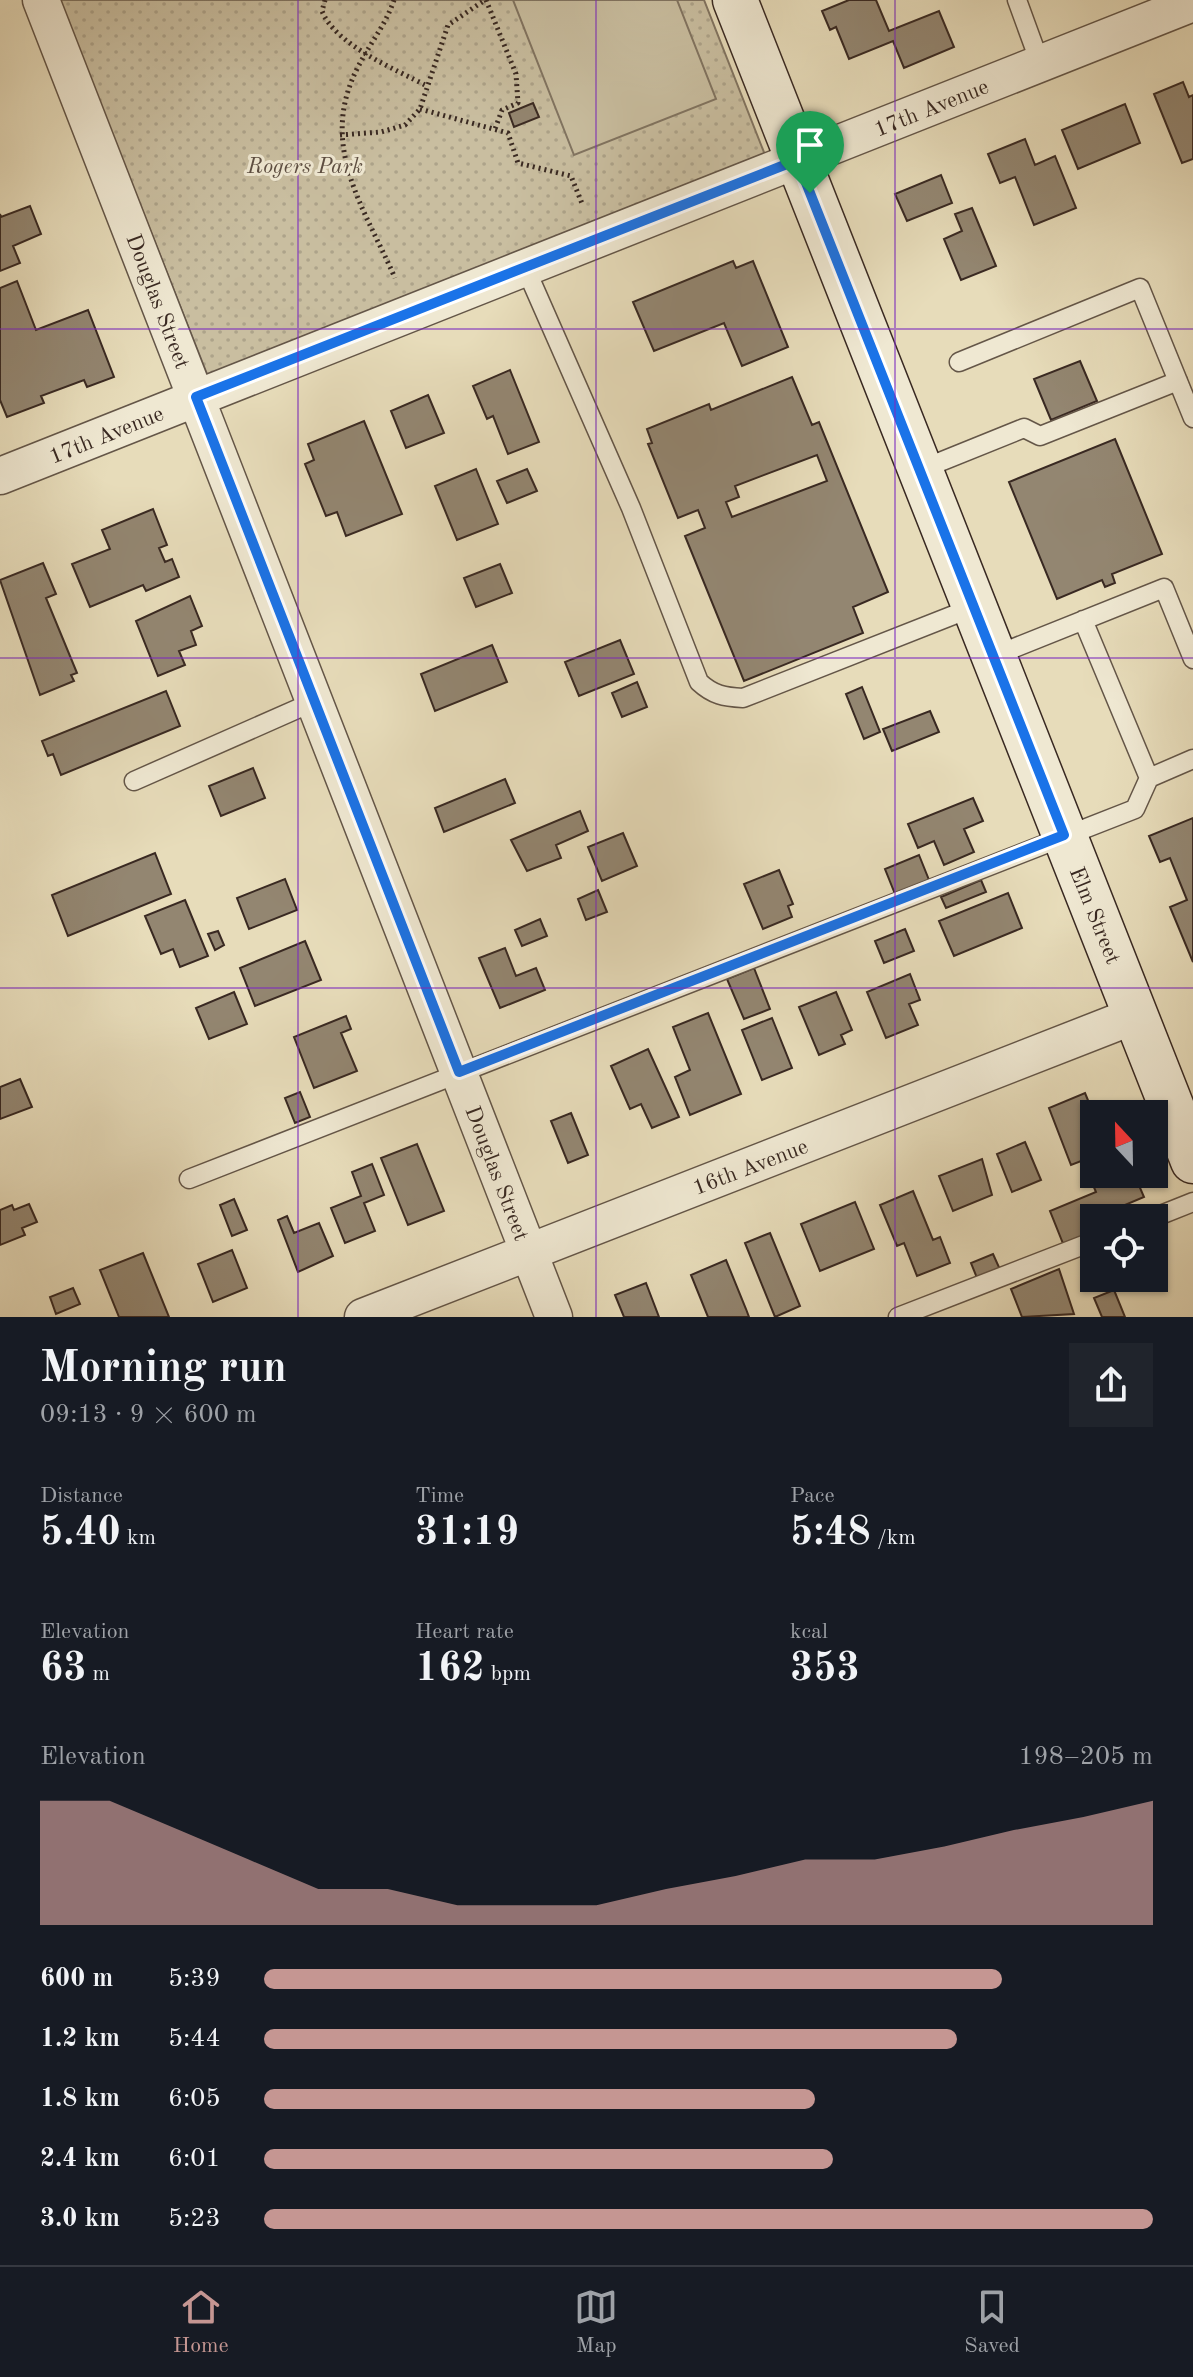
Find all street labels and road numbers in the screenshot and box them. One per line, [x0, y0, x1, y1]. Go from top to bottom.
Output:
street label: 17th Avenue [871, 76, 992, 142]
street label: Douglas Street [121, 231, 193, 372]
street label: 17th Avenue [46, 403, 167, 469]
street label: Elm Street [1065, 864, 1124, 968]
street label: Douglas Street [460, 1103, 532, 1244]
street label: 16th Avenue [690, 1136, 811, 1200]

